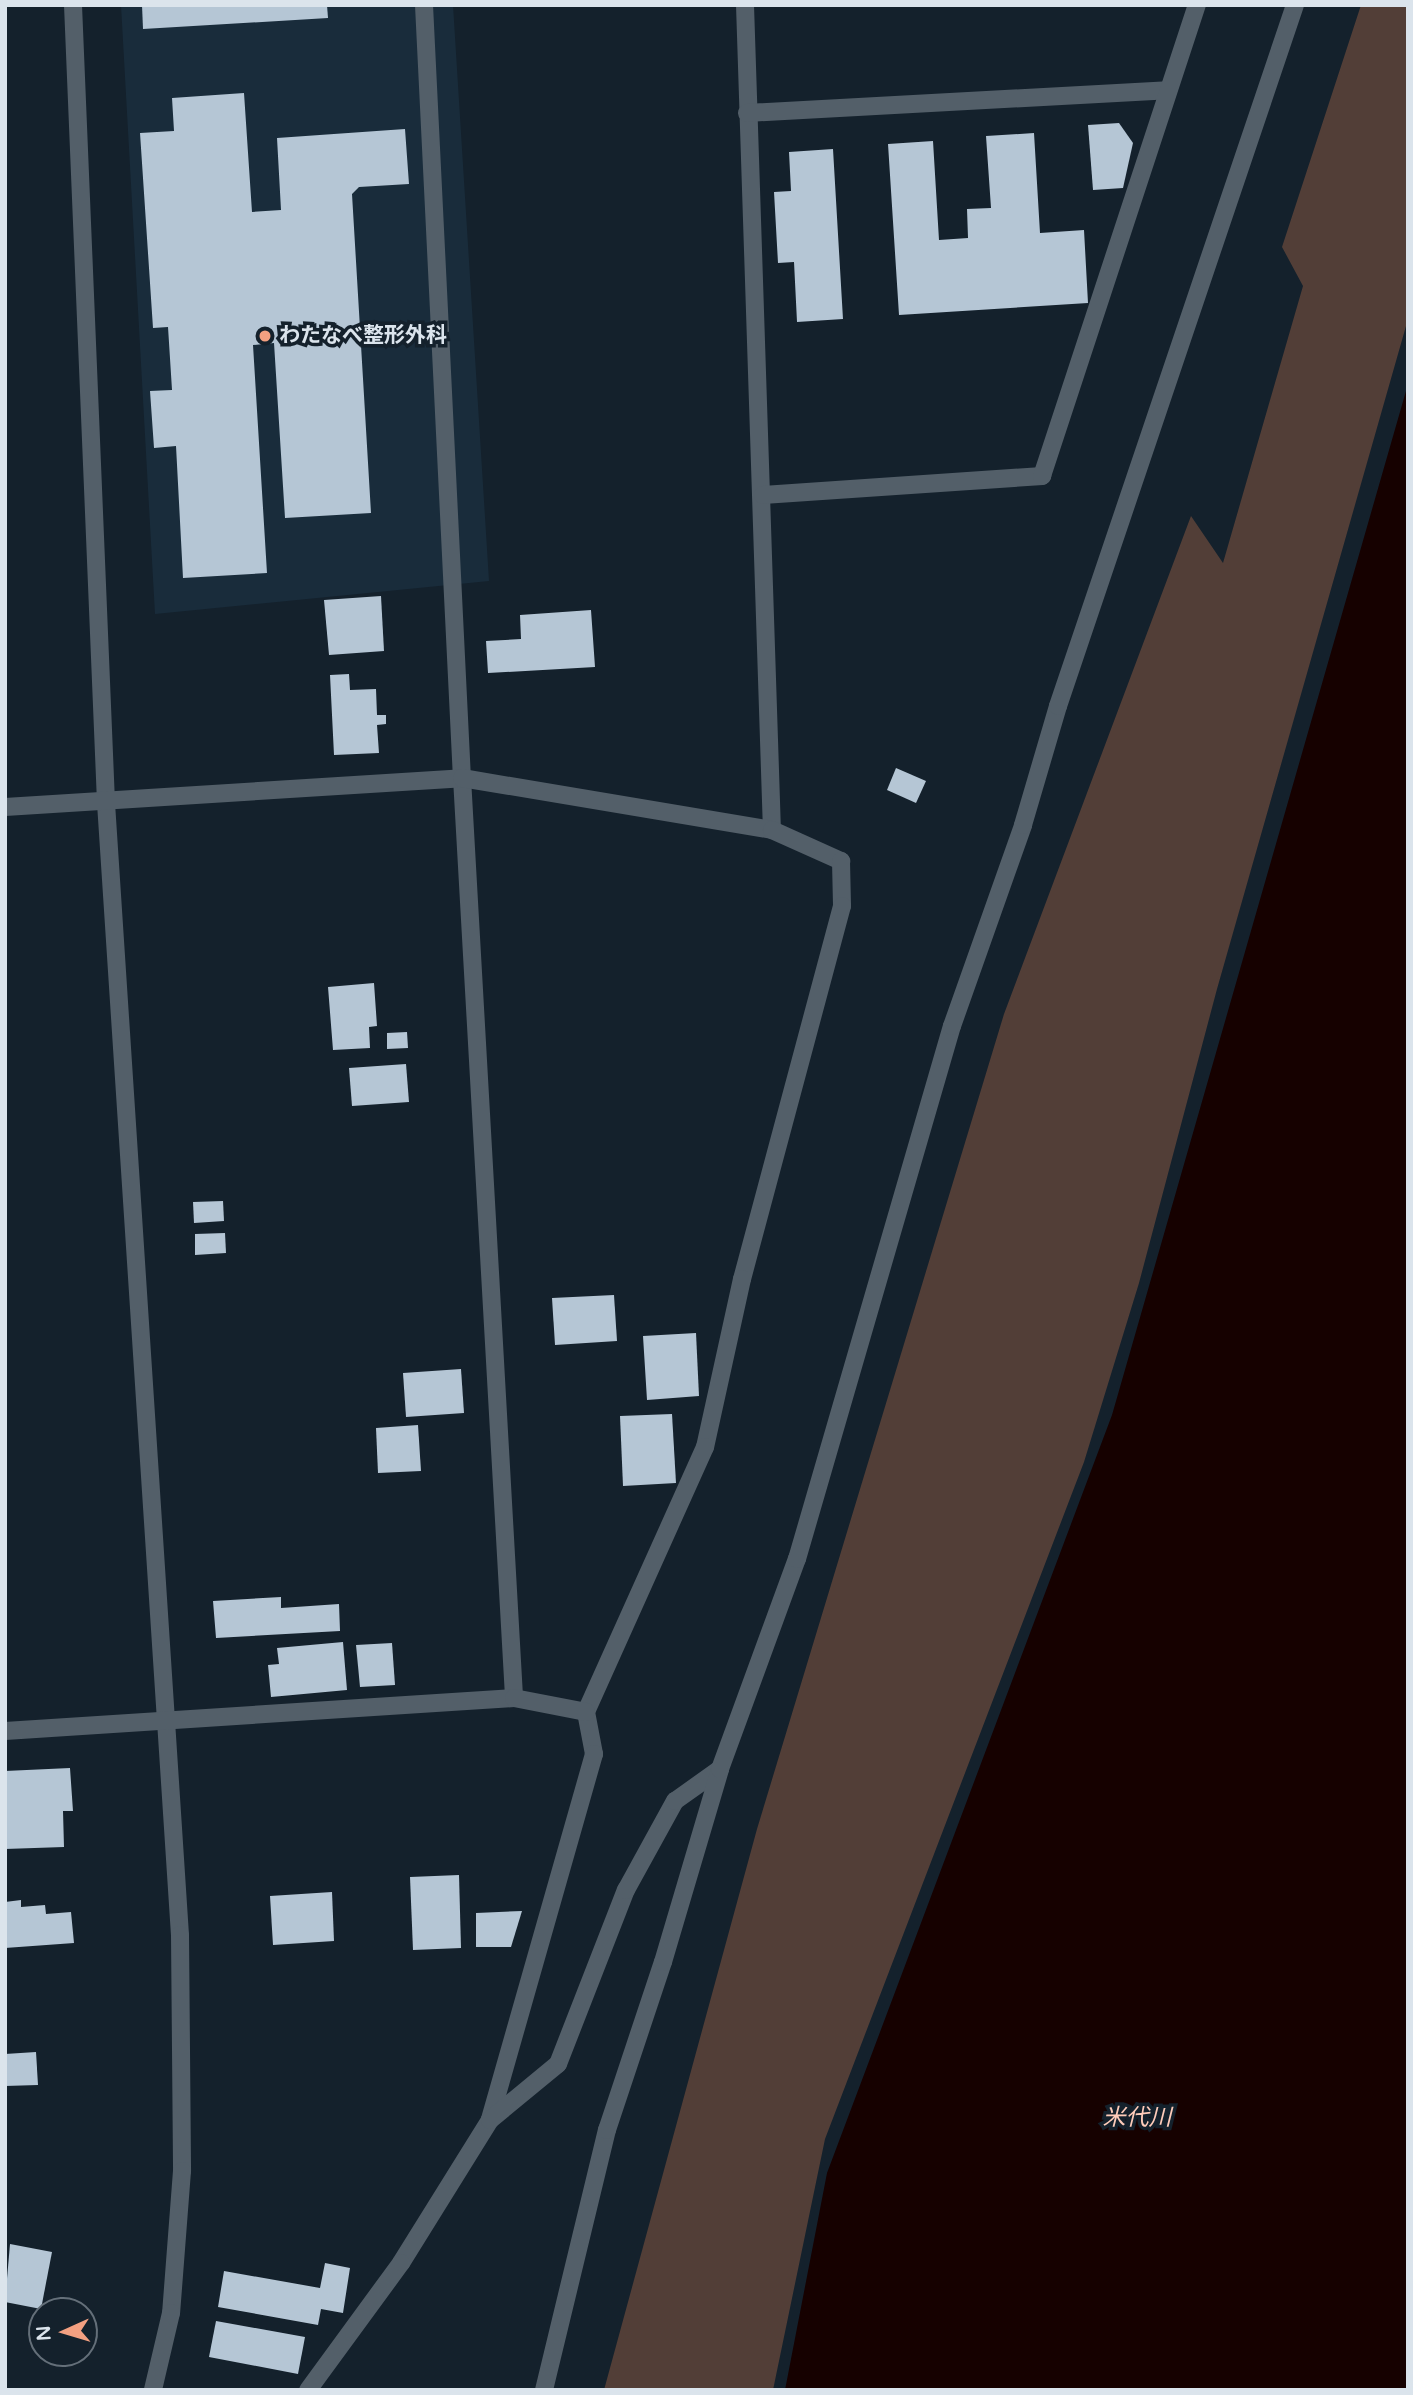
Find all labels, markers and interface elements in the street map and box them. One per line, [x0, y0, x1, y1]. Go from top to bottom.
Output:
place label: わたなべ整形外科 [279, 323, 447, 349]
marker: わたなべ整形外科 [257, 328, 273, 344]
water label: 米代川 [1103, 2104, 1171, 2132]
north arrow [28, 2297, 98, 2367]
text: N [33, 2325, 56, 2342]

